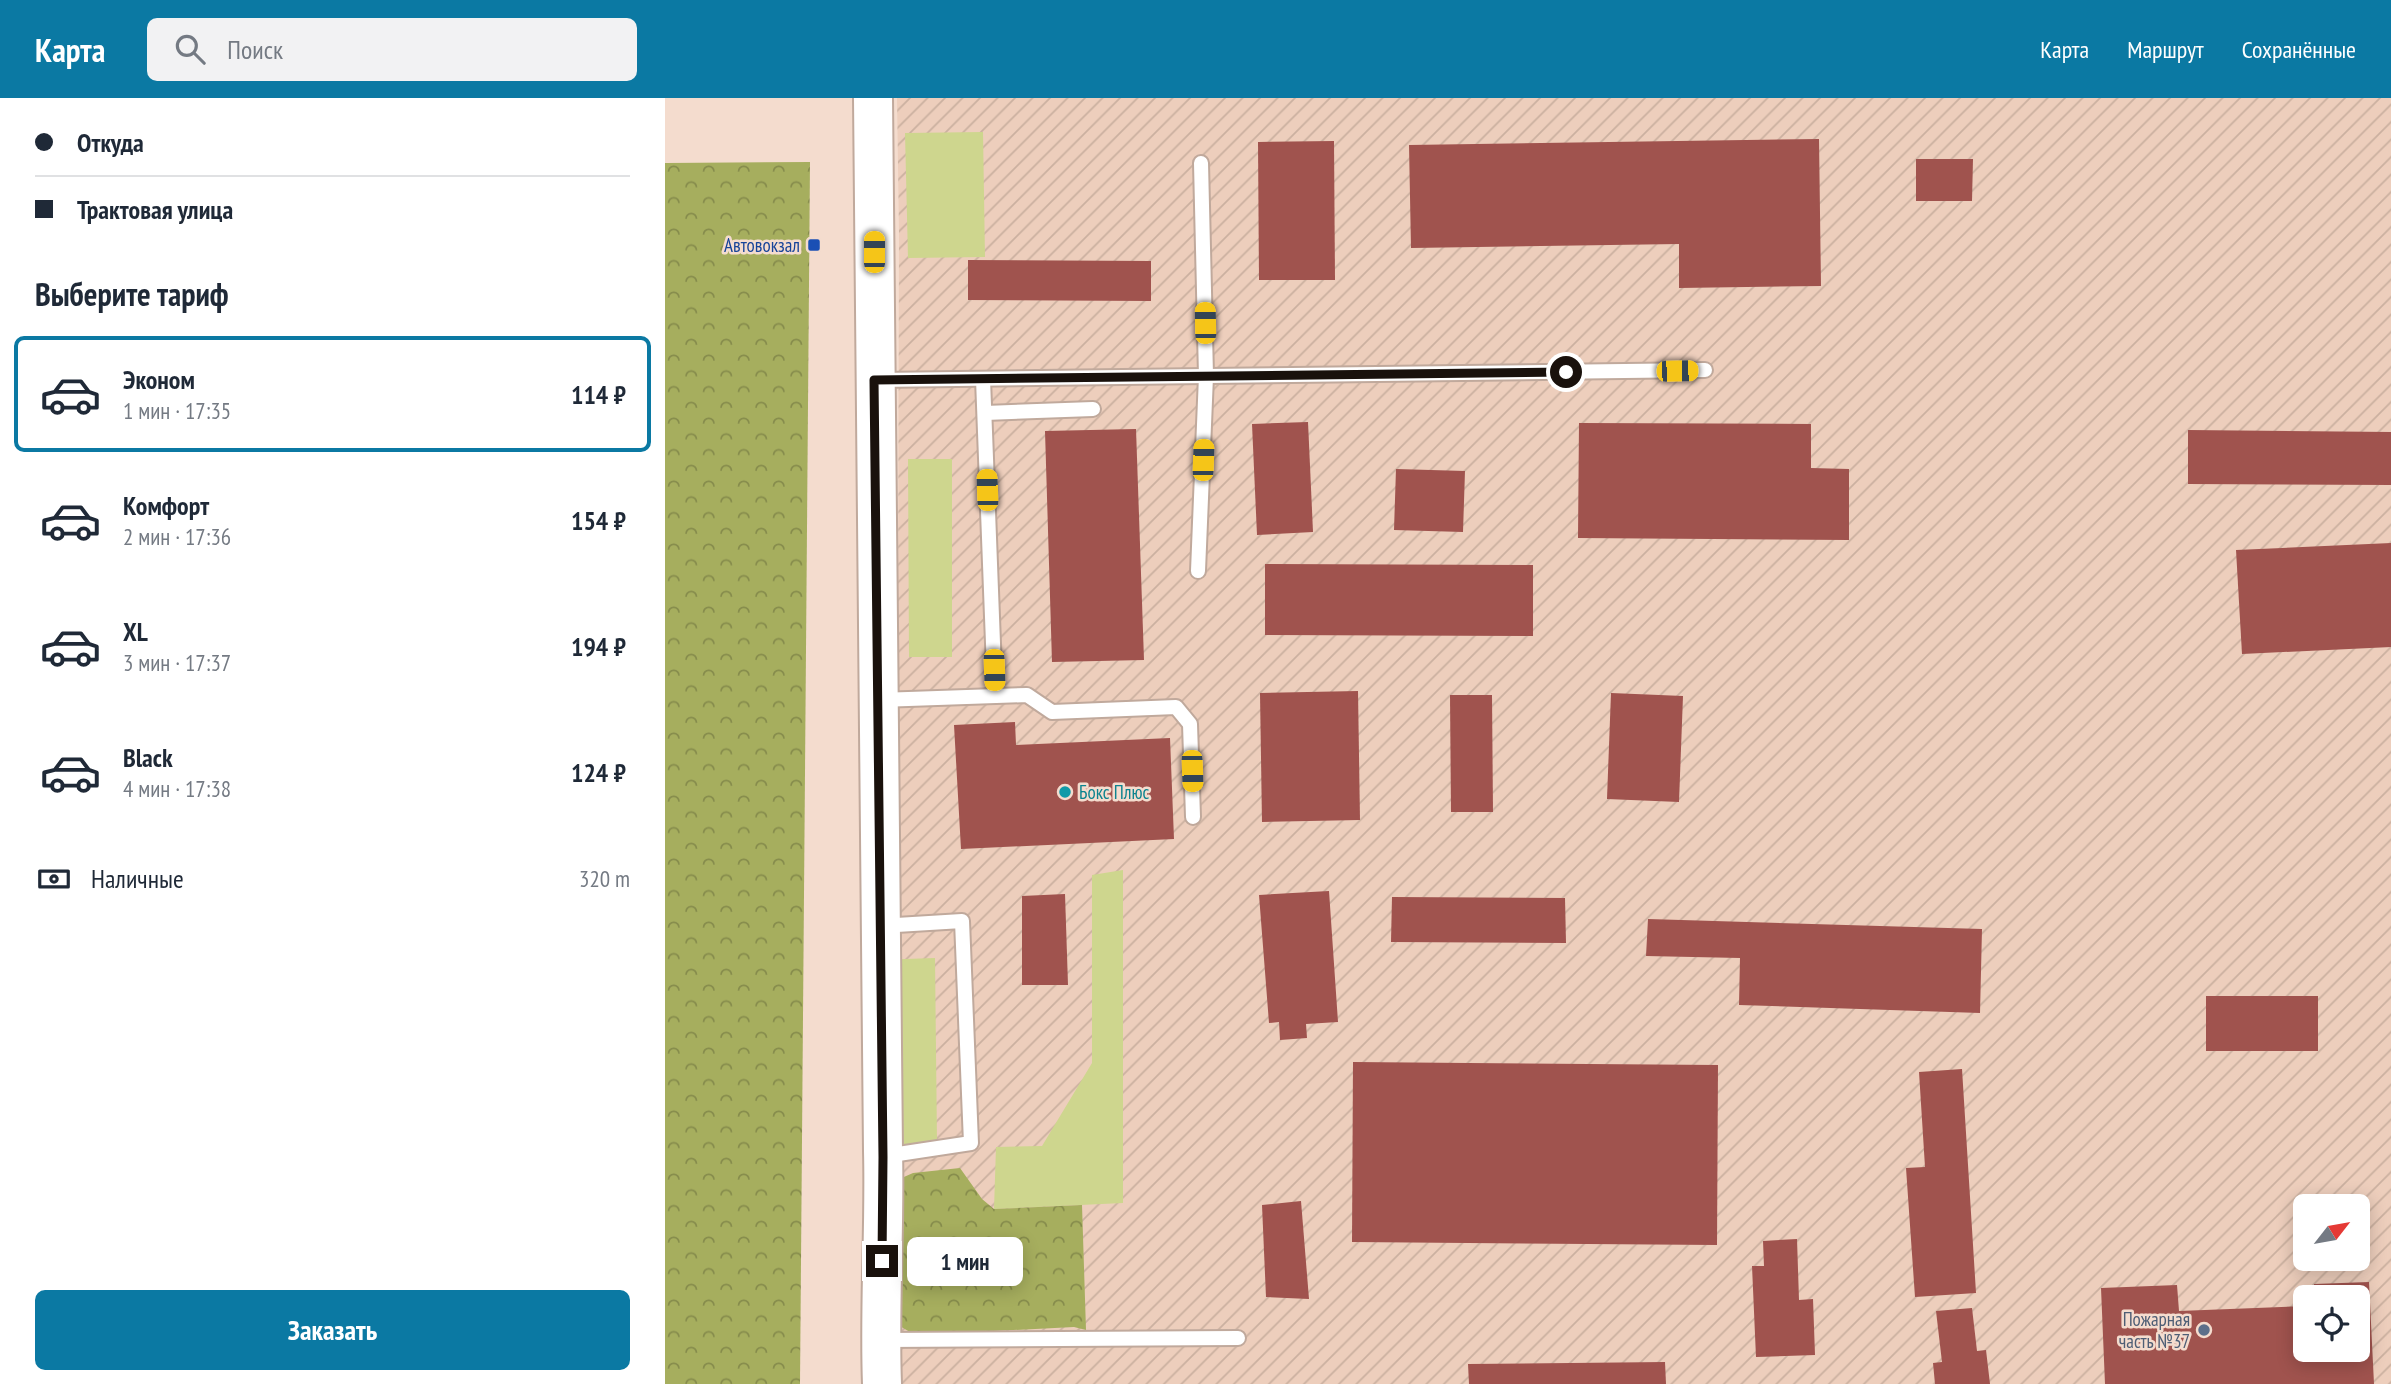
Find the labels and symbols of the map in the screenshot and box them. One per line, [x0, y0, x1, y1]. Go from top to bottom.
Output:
car [864, 231, 885, 273]
place label: Автовокзал [724, 233, 800, 257]
marker: Автовокзал [806, 237, 822, 253]
car [1195, 302, 1216, 344]
route start [1550, 356, 1582, 388]
car [1656, 360, 1699, 382]
car [1192, 439, 1215, 481]
car [976, 469, 999, 511]
car [983, 649, 1006, 691]
car [1181, 750, 1204, 792]
place label: Бокс Плюс [1079, 780, 1149, 804]
marker: Бокс Плюс [1057, 784, 1073, 800]
north arrow [2293, 1194, 2369, 1270]
callout: 1 мин [907, 1236, 1022, 1286]
route end [866, 1245, 898, 1277]
place label: Пожарная часть №37 [2119, 1307, 2190, 1353]
marker: Пожарная часть №37 [2196, 1322, 2212, 1338]

